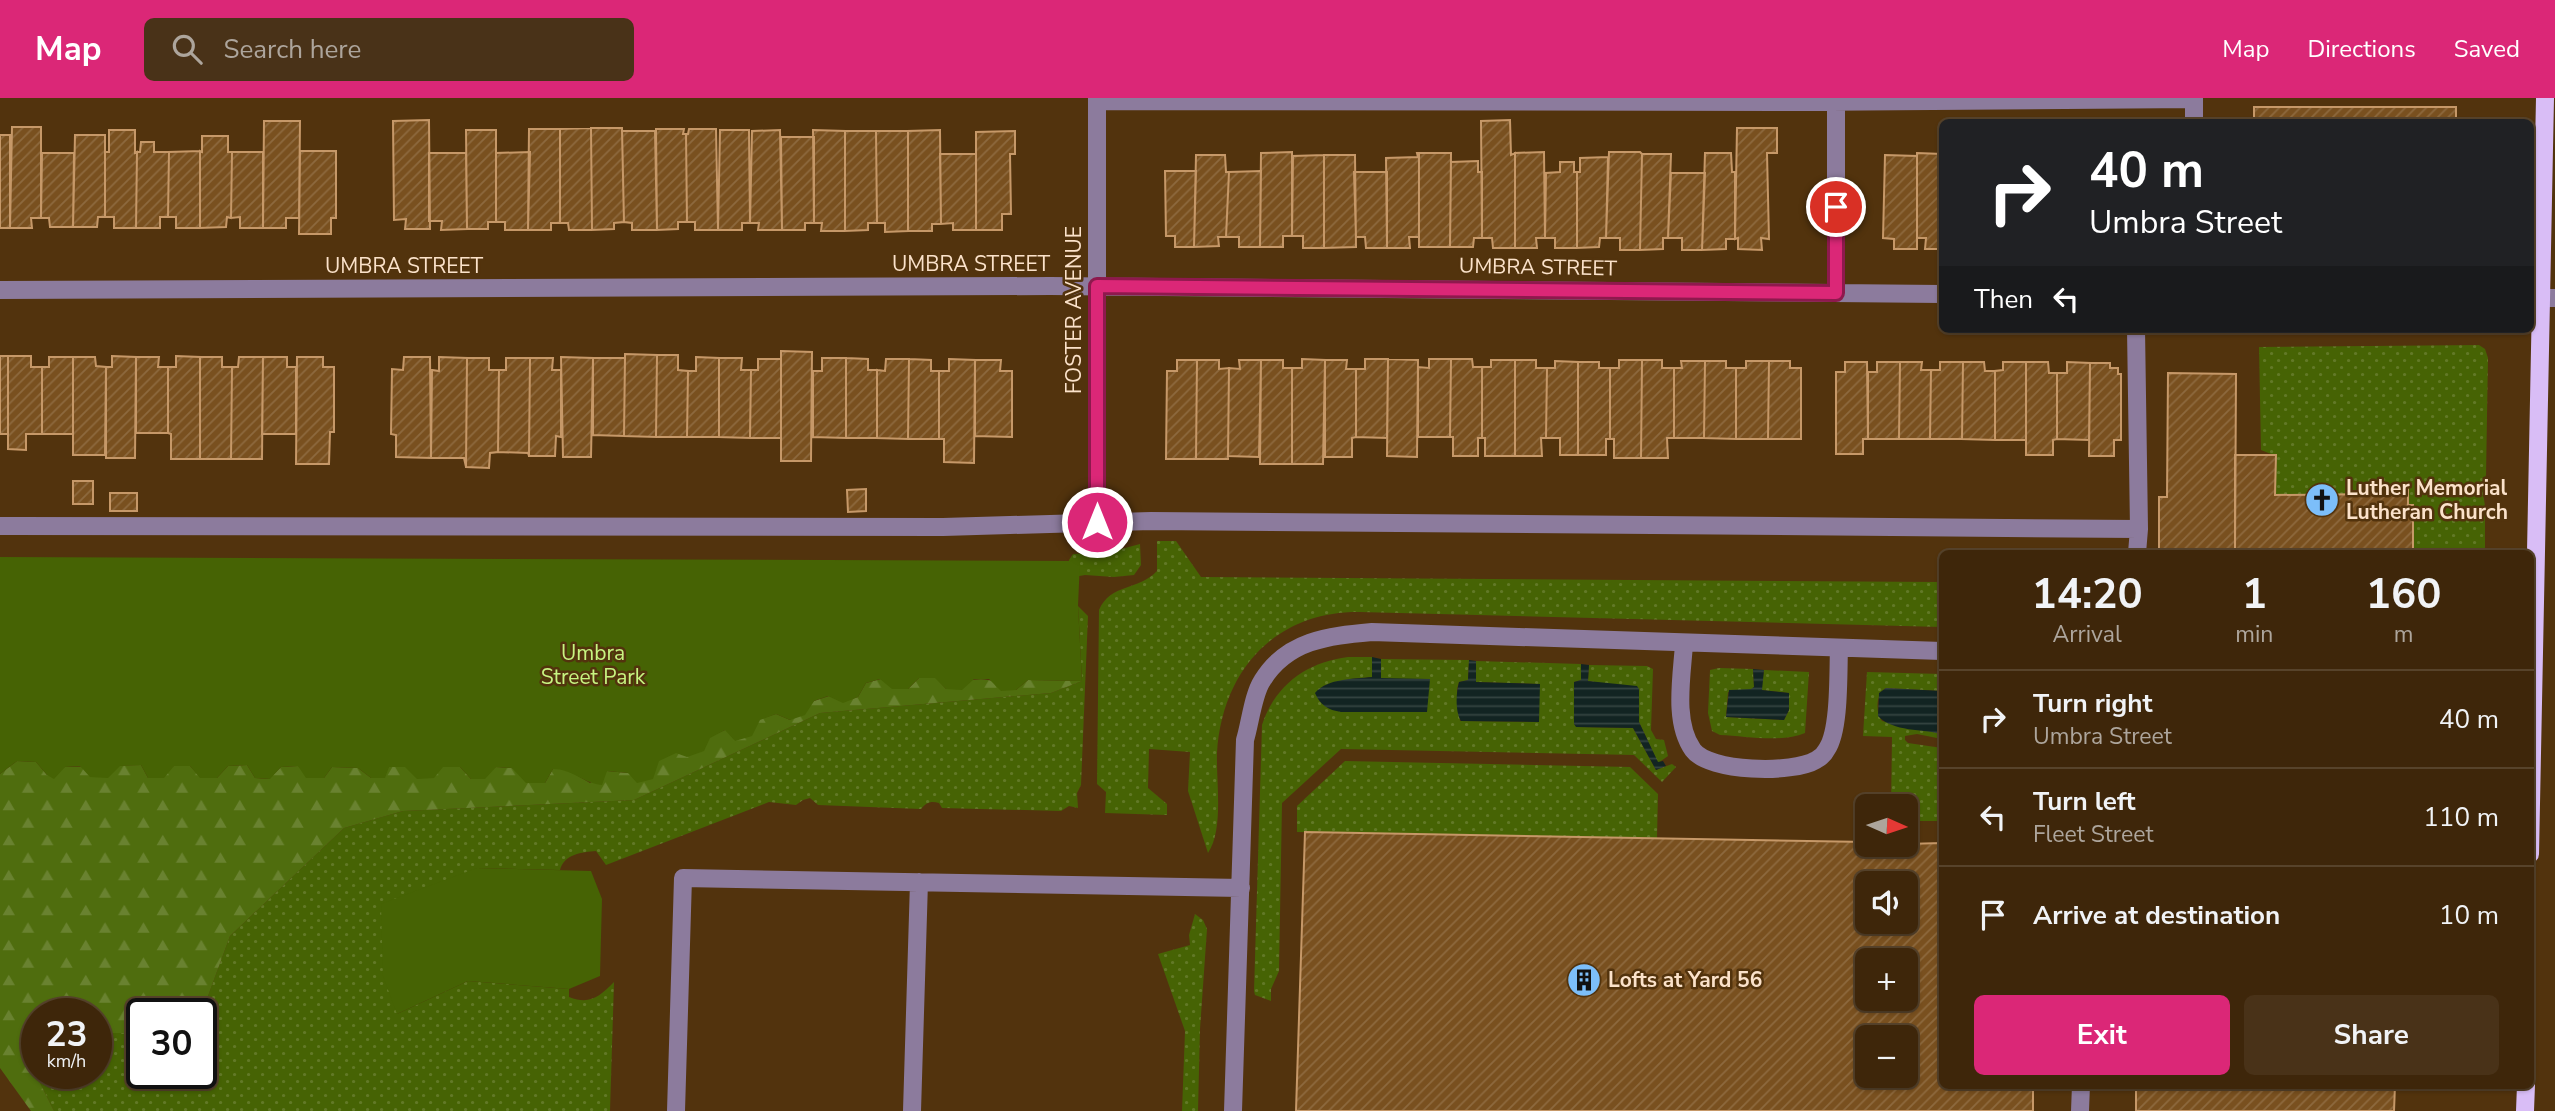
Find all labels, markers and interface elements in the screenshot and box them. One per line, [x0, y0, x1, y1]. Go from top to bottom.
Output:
search box [144, 18, 634, 81]
text: Map [35, 27, 102, 72]
icon: search [168, 30, 206, 68]
text: Search here [224, 32, 361, 67]
text: Map [2222, 33, 2269, 65]
text: Directions [2307, 33, 2416, 65]
text: Saved [2454, 33, 2520, 65]
text: 40 m [2089, 137, 2204, 204]
icon: right [1974, 147, 2065, 238]
pin [1806, 177, 1866, 237]
icon: arrive [1817, 188, 1855, 226]
text: Umbra Street [2089, 201, 2282, 244]
street label: FOSTER AVENUE [1060, 226, 1088, 394]
street label: UMBRA STREET [892, 250, 1050, 278]
street label: UMBRA STREET [325, 252, 483, 280]
street label: UMBRA STREET [1459, 252, 1618, 282]
icon: left [2047, 280, 2085, 318]
text: Then [1974, 282, 2033, 317]
place label: Luther Memorial Lutheran Church [2346, 474, 2508, 526]
church icon: Luther Memorial Lutheran Church [2303, 481, 2341, 519]
position arrow [1060, 485, 1134, 559]
text: 14:20 [2032, 566, 2143, 623]
text: 1 [2242, 566, 2267, 623]
text: 160 [2366, 566, 2441, 623]
text: Arrival [2053, 619, 2122, 650]
text: min [2235, 619, 2273, 650]
text: m [2394, 619, 2414, 650]
park label: Umbra Street Park [541, 639, 646, 691]
text: Turn right [2033, 686, 2152, 721]
icon: right [1974, 700, 2012, 738]
text: 40 m [2439, 702, 2499, 737]
text: Umbra Street [2033, 721, 2172, 752]
text: Turn left [2033, 784, 2136, 819]
north arrow [1855, 794, 1918, 858]
map controls [1855, 794, 1918, 1088]
icon: left [1974, 798, 2012, 836]
text: 110 m [2423, 800, 2499, 835]
text: Fleet Street [2033, 819, 2153, 850]
button: sound [1855, 871, 1918, 934]
icon: arrive [1974, 896, 2012, 934]
text: Arrive at destination [2033, 898, 2280, 933]
text: 10 m [2439, 898, 2499, 933]
button: + [1855, 948, 1918, 1011]
building icon: Lofts at Yard 56 [1565, 961, 1603, 999]
place label: Lofts at Yard 56 [1608, 966, 1762, 994]
button: Exit [1974, 995, 2230, 1075]
button: Share [2244, 995, 2499, 1075]
speed limit sign: 30 [126, 998, 217, 1089]
text: 23 [45, 1011, 88, 1058]
button: − [1855, 1025, 1918, 1088]
text: km/h [47, 1049, 86, 1073]

